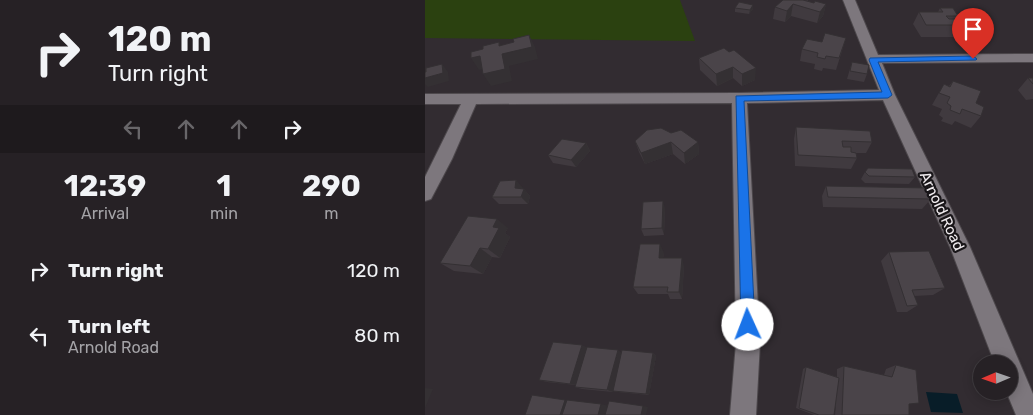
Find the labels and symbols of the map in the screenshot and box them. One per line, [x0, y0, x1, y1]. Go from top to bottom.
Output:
pin [952, 8, 994, 59]
street label: Arnold Road [916, 169, 968, 253]
position arrow [721, 298, 773, 350]
north arrow [973, 355, 1017, 400]

